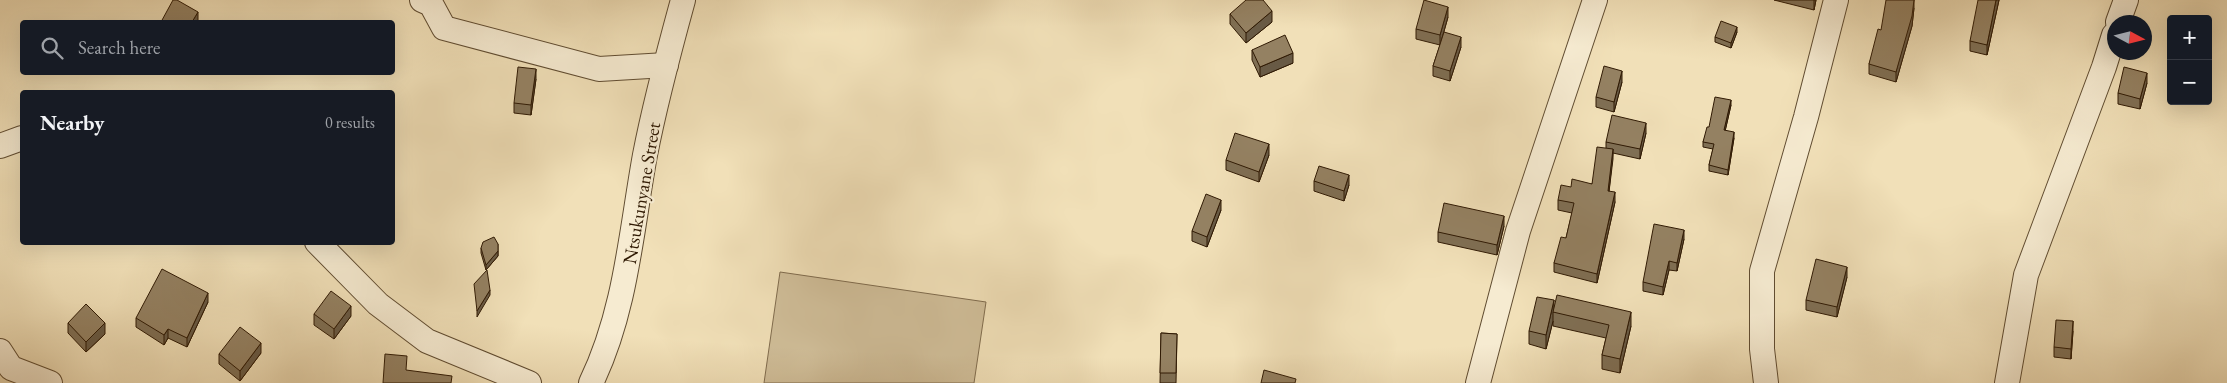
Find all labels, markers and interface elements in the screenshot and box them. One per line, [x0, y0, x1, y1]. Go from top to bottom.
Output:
north arrow [2107, 15, 2152, 60]
map controls [2167, 15, 2212, 105]
button: + [2167, 15, 2212, 60]
search box [20, 20, 395, 75]
icon: search [38, 34, 66, 62]
text: Search here [78, 35, 160, 60]
button: − [2167, 60, 2212, 105]
text: Nearby [40, 109, 104, 136]
text: 0 results [325, 112, 375, 133]
street label: Ntsukunyane Street [617, 120, 666, 266]

